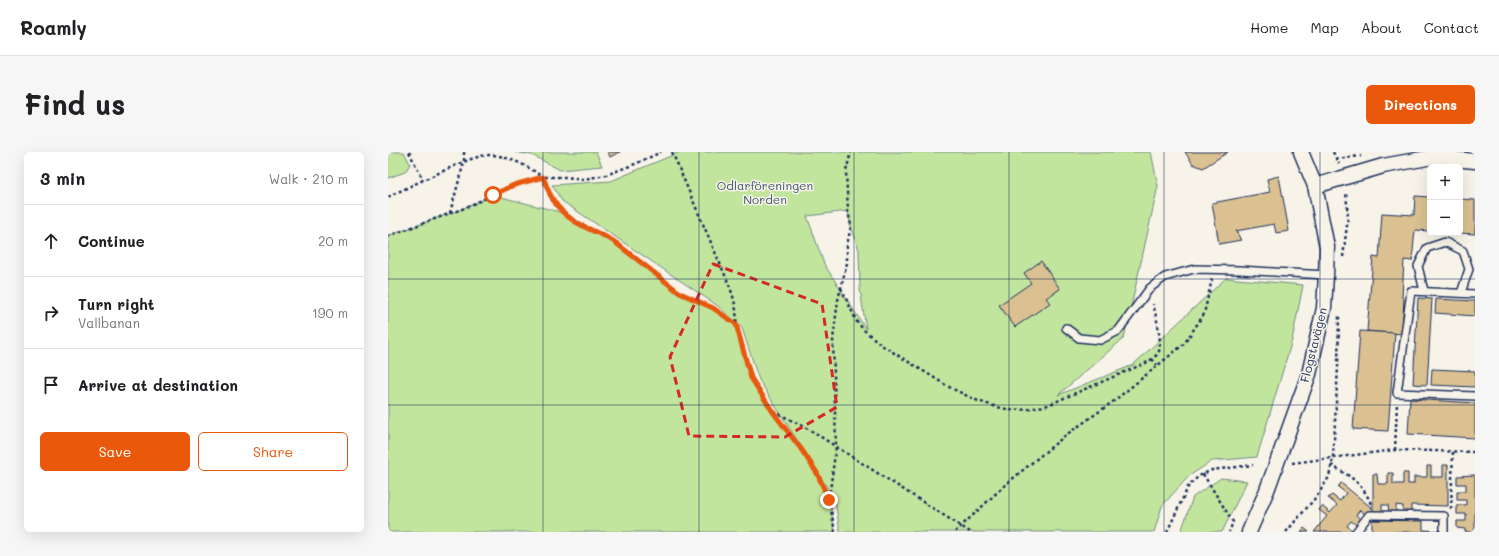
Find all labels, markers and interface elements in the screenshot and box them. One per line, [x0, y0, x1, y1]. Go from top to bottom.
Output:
text: Roamly [20, 15, 87, 40]
text: Home [1250, 18, 1288, 37]
text: Map [1310, 18, 1339, 37]
text: About [1361, 18, 1402, 37]
text: Contact [1424, 18, 1479, 37]
button: Directions [1366, 85, 1475, 124]
text: Find us [24, 86, 125, 122]
map controls [1427, 164, 1463, 236]
button: + [1427, 164, 1463, 200]
text: 3 min [40, 167, 85, 189]
text: Walk · 210 m [269, 170, 348, 187]
park label: Odlarföreningen Norden [717, 177, 813, 207]
route start [484, 186, 502, 204]
button: − [1427, 200, 1463, 236]
icon: ahead [40, 230, 62, 252]
text: Continue [78, 231, 145, 251]
text: 20 m [318, 232, 348, 249]
text: Turn right [78, 294, 155, 314]
icon: right [40, 302, 62, 324]
text: 190 m [312, 304, 348, 321]
street label: Flogstavägen [1296, 306, 1330, 384]
text: Vallbanan [78, 314, 140, 331]
icon: arrive [40, 374, 62, 396]
text: Arrive at destination [78, 375, 238, 395]
button: Save [40, 432, 190, 471]
button: Share [198, 432, 348, 471]
route end [820, 491, 838, 509]

